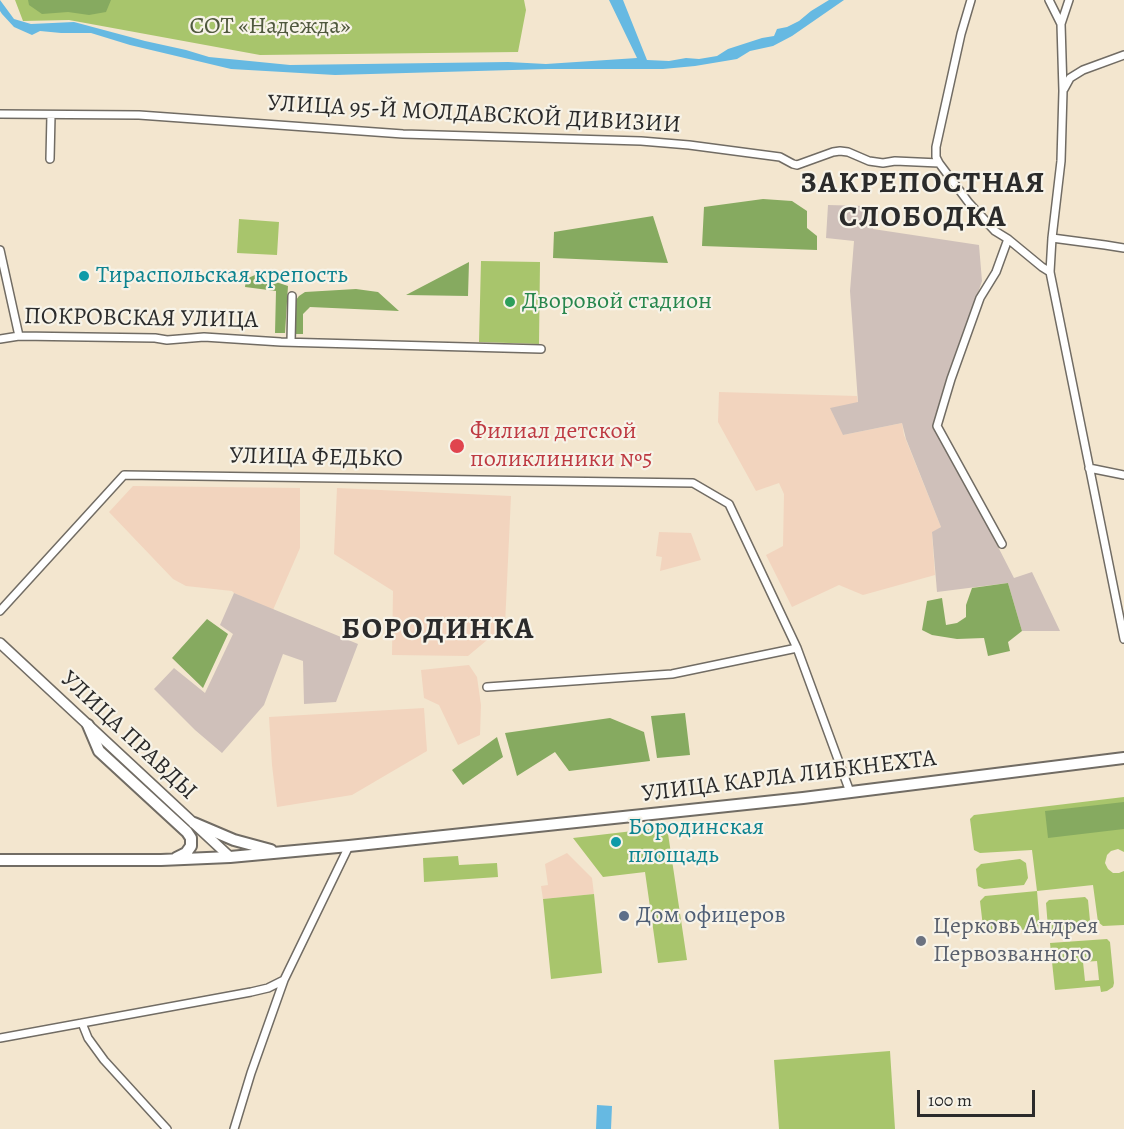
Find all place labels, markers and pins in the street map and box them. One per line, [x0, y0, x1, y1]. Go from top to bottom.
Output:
place label: Тираспольская крепость [96, 262, 348, 290]
marker: Тираспольская крепость [77, 269, 91, 283]
place label: Дворовой стадион [522, 288, 712, 316]
marker: Дворовой стадион [503, 295, 517, 309]
place label: Филиал детской поликлиники №5 [470, 418, 653, 474]
marker: Филиал детской поликлиники №5 [448, 437, 466, 455]
place label: Бородинская площадь [628, 814, 764, 870]
marker: Бородинская площадь [609, 835, 623, 849]
place label: Дом офицеров [636, 902, 786, 930]
marker: Дом офицеров [617, 909, 631, 923]
place label: Церковь Андрея Первозванного [933, 913, 1098, 969]
marker: Церковь Андрея Первозванного [914, 934, 928, 948]

